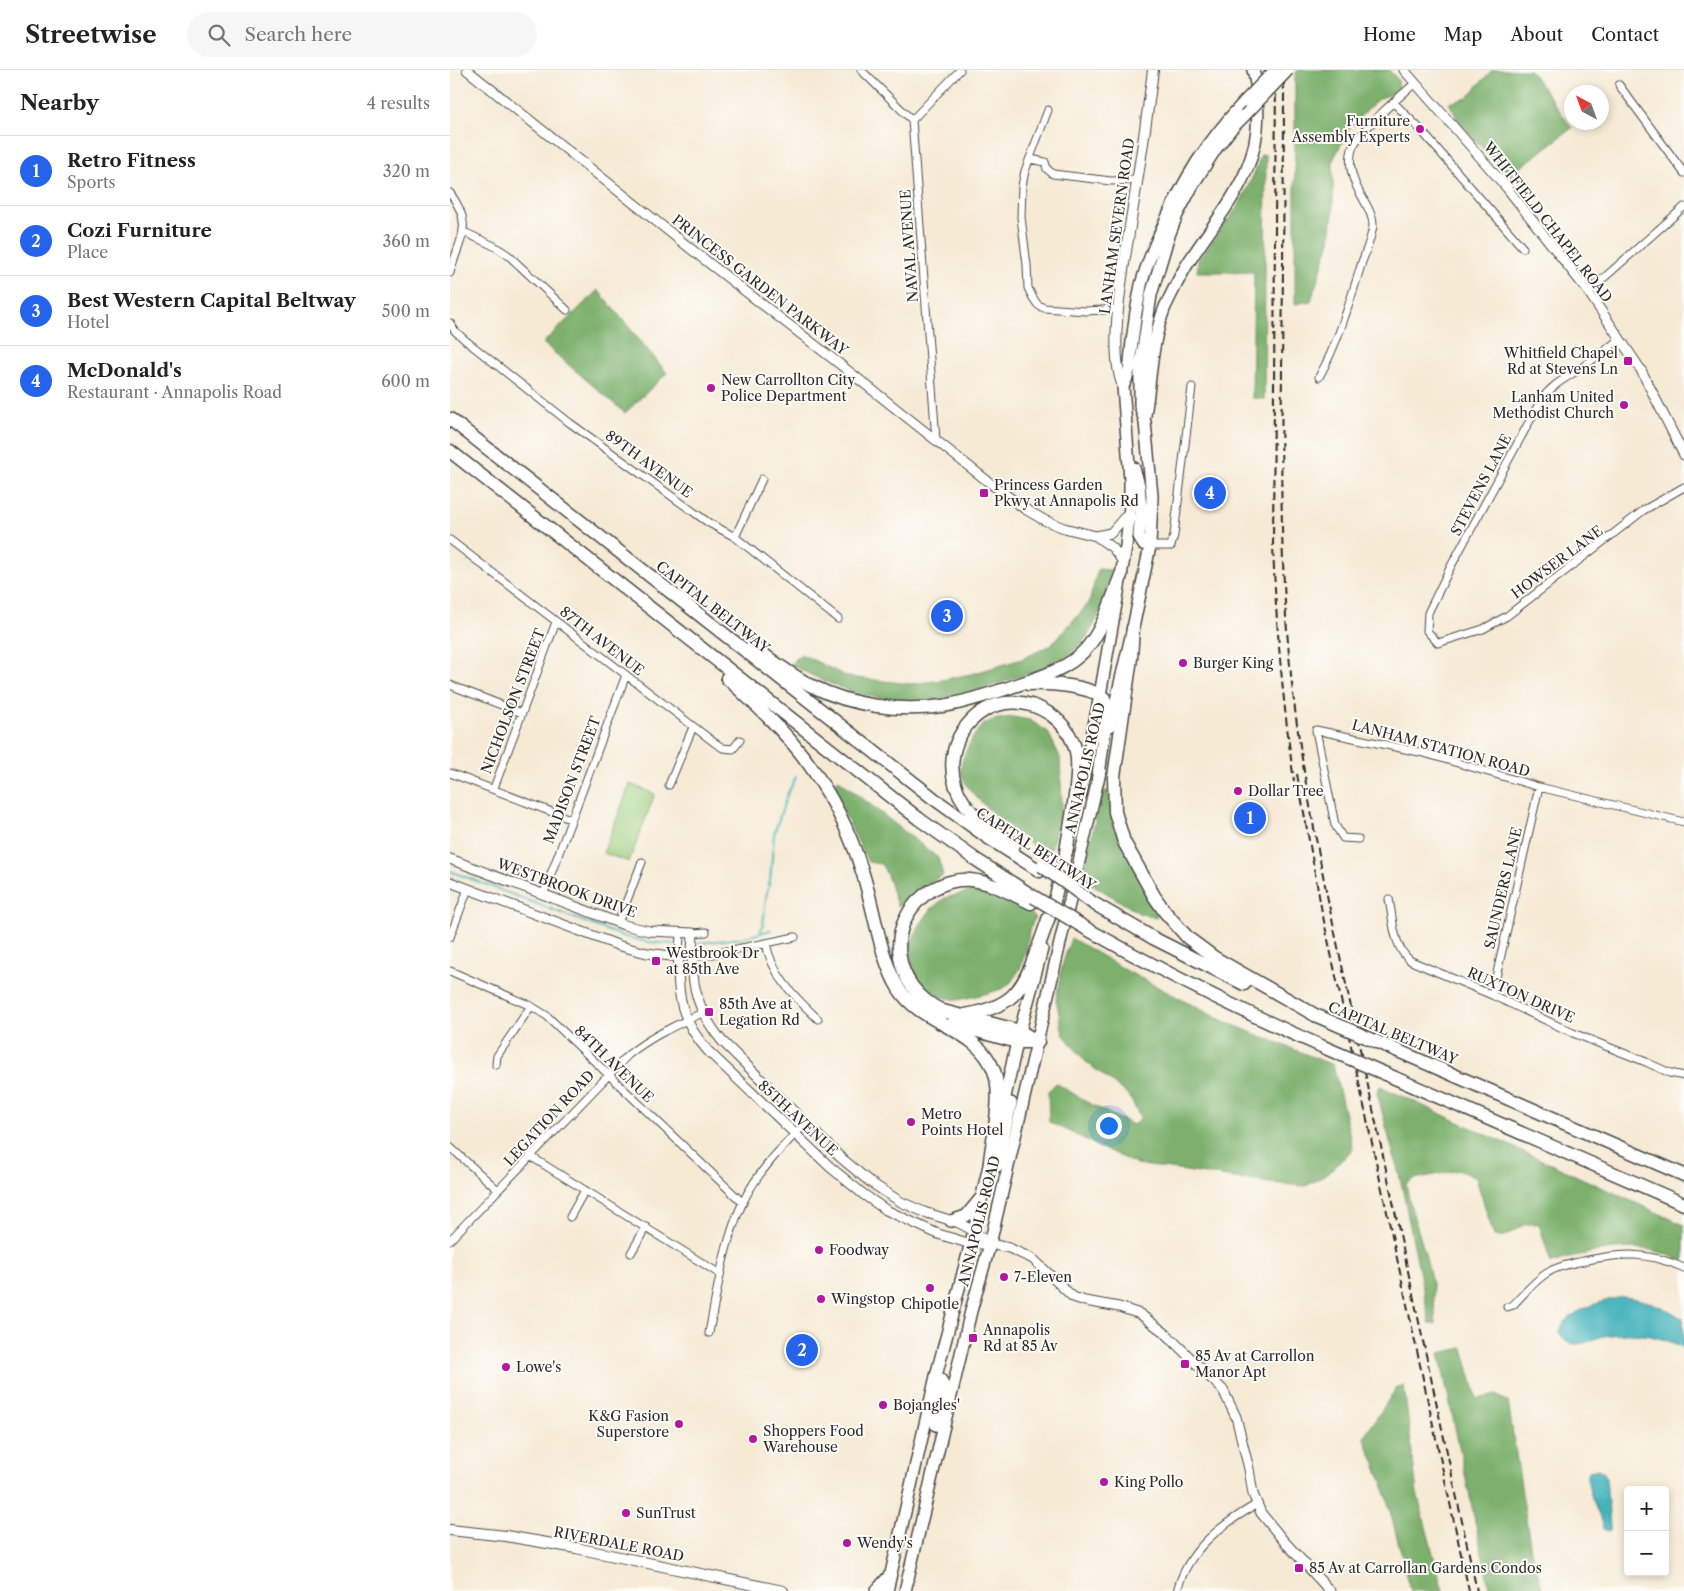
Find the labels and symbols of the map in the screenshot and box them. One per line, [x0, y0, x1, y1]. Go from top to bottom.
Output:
north arrow [1564, 85, 1609, 130]
place label: Furniture Assembly Experts [1291, 112, 1410, 146]
marker: Furniture Assembly Experts [1414, 123, 1426, 135]
street label: LANHAM SEVERN ROAD [1096, 137, 1138, 315]
street label: WHITFIELD CHAPEL ROAD [1479, 137, 1616, 306]
street label: NAVAL AVENUE [896, 189, 922, 303]
street label: PRINCESS GARDEN PARKWAY [668, 211, 852, 360]
place label: Whitfield Chapel Rd at Stevens Ln [1503, 344, 1618, 378]
marker: Whitfield Chapel Rd at Stevens Ln [1622, 355, 1634, 367]
place label: New Carrollton City Police Department [721, 371, 855, 405]
marker: New Carrollton City Police Department [705, 382, 717, 394]
place label: Lanham United Methodist Church [1493, 388, 1614, 422]
marker: Lanham United Methodist Church [1618, 399, 1630, 411]
street label: 89TH AVENUE [602, 426, 696, 502]
street label: STEVENS LANE [1447, 431, 1515, 539]
pin: 4 [1194, 474, 1226, 512]
place label: Princess Garden Pkwy at Annapolis Rd [994, 476, 1139, 510]
marker: Princess Garden Pkwy at Annapolis Rd [978, 487, 990, 499]
street label: HOWSER LANE [1508, 522, 1606, 602]
street label: CAPITAL BELTWAY [653, 557, 774, 658]
pin: 3 [931, 597, 963, 635]
street label: 87TH AVENUE [556, 603, 648, 679]
street label: NICHOLSON STREET [477, 625, 549, 776]
place label: Burger King [1193, 654, 1274, 672]
marker: Burger King [1177, 657, 1189, 669]
street label: ANNAPOLIS ROAD [1061, 701, 1109, 836]
street label: MADISON STREET [539, 713, 605, 846]
street label: LANHAM STATION ROAD [1350, 716, 1532, 780]
place label: Dollar Tree [1248, 782, 1324, 800]
marker: Dollar Tree [1232, 785, 1244, 797]
pin: 1 [1234, 799, 1266, 837]
street label: CAPITAL BELTWAY [973, 804, 1100, 895]
street label: SAUNDERS LANE [1480, 825, 1526, 951]
street label: WESTBROOK DRIVE [494, 854, 639, 922]
place label: Westbrook Dr at 85th Ave [665, 944, 759, 978]
marker: Westbrook Dr at 85th Ave [650, 955, 662, 967]
street label: RUXTON DRIVE [1465, 963, 1577, 1027]
place label: 85th Ave at Legation Rd [719, 995, 800, 1029]
street label: CAPITAL BELTWAY [1325, 998, 1462, 1069]
marker: 85th Ave at Legation Rd [703, 1006, 715, 1018]
street label: 84TH AVENUE [571, 1022, 657, 1106]
street label: LEGATION ROAD [500, 1066, 598, 1170]
street label: 85TH AVENUE [754, 1076, 842, 1160]
place label: Metro Points Hotel [921, 1105, 1003, 1139]
your location [1096, 1113, 1122, 1139]
marker: Metro Points Hotel [905, 1116, 917, 1128]
street label: ANNAPOLIS ROAD [954, 1154, 1004, 1289]
place label: Foodway [829, 1241, 889, 1259]
marker: Foodway [813, 1244, 825, 1256]
place label: 7-Eleven [1014, 1268, 1072, 1286]
marker: 7-Eleven [998, 1271, 1010, 1283]
marker: Chipotle [924, 1282, 936, 1294]
place label: Wingstop [830, 1290, 895, 1308]
marker: Wingstop [815, 1293, 827, 1305]
place label: Chipotle [901, 1295, 959, 1313]
place label: Annapolis Rd at 85 Av [982, 1321, 1058, 1355]
pin: 2 [786, 1331, 818, 1369]
marker: Annapolis Rd at 85 Av [967, 1332, 979, 1344]
place label: 85 Av at Carrollon Manor Apt [1195, 1347, 1315, 1381]
place label: Lowe's [516, 1358, 561, 1376]
marker: 85 Av at Carrollon Manor Apt [1179, 1358, 1191, 1370]
marker: Lowe's [500, 1361, 512, 1373]
place label: Bojangles' [893, 1396, 960, 1414]
marker: Bojangles' [877, 1399, 889, 1411]
place label: K&G Fasion Superstore [588, 1407, 669, 1441]
marker: K&G Fasion Superstore [673, 1418, 685, 1430]
place label: Shoppers Food Warehouse [762, 1422, 864, 1456]
marker: Shoppers Food Warehouse [747, 1433, 759, 1445]
place label: King Pollo [1114, 1473, 1183, 1491]
marker: King Pollo [1098, 1476, 1110, 1488]
place label: SunTrust [636, 1504, 696, 1522]
marker: SunTrust [620, 1507, 632, 1519]
street label: RIVERDALE ROAD [552, 1523, 686, 1565]
place label: Wendy's [856, 1534, 913, 1552]
marker: Wendy's [841, 1537, 853, 1549]
place label: 85 Av at Carrollan Gardens Condos [1309, 1559, 1542, 1577]
marker: 85 Av at Carrollan Gardens Condos [1293, 1562, 1305, 1574]

